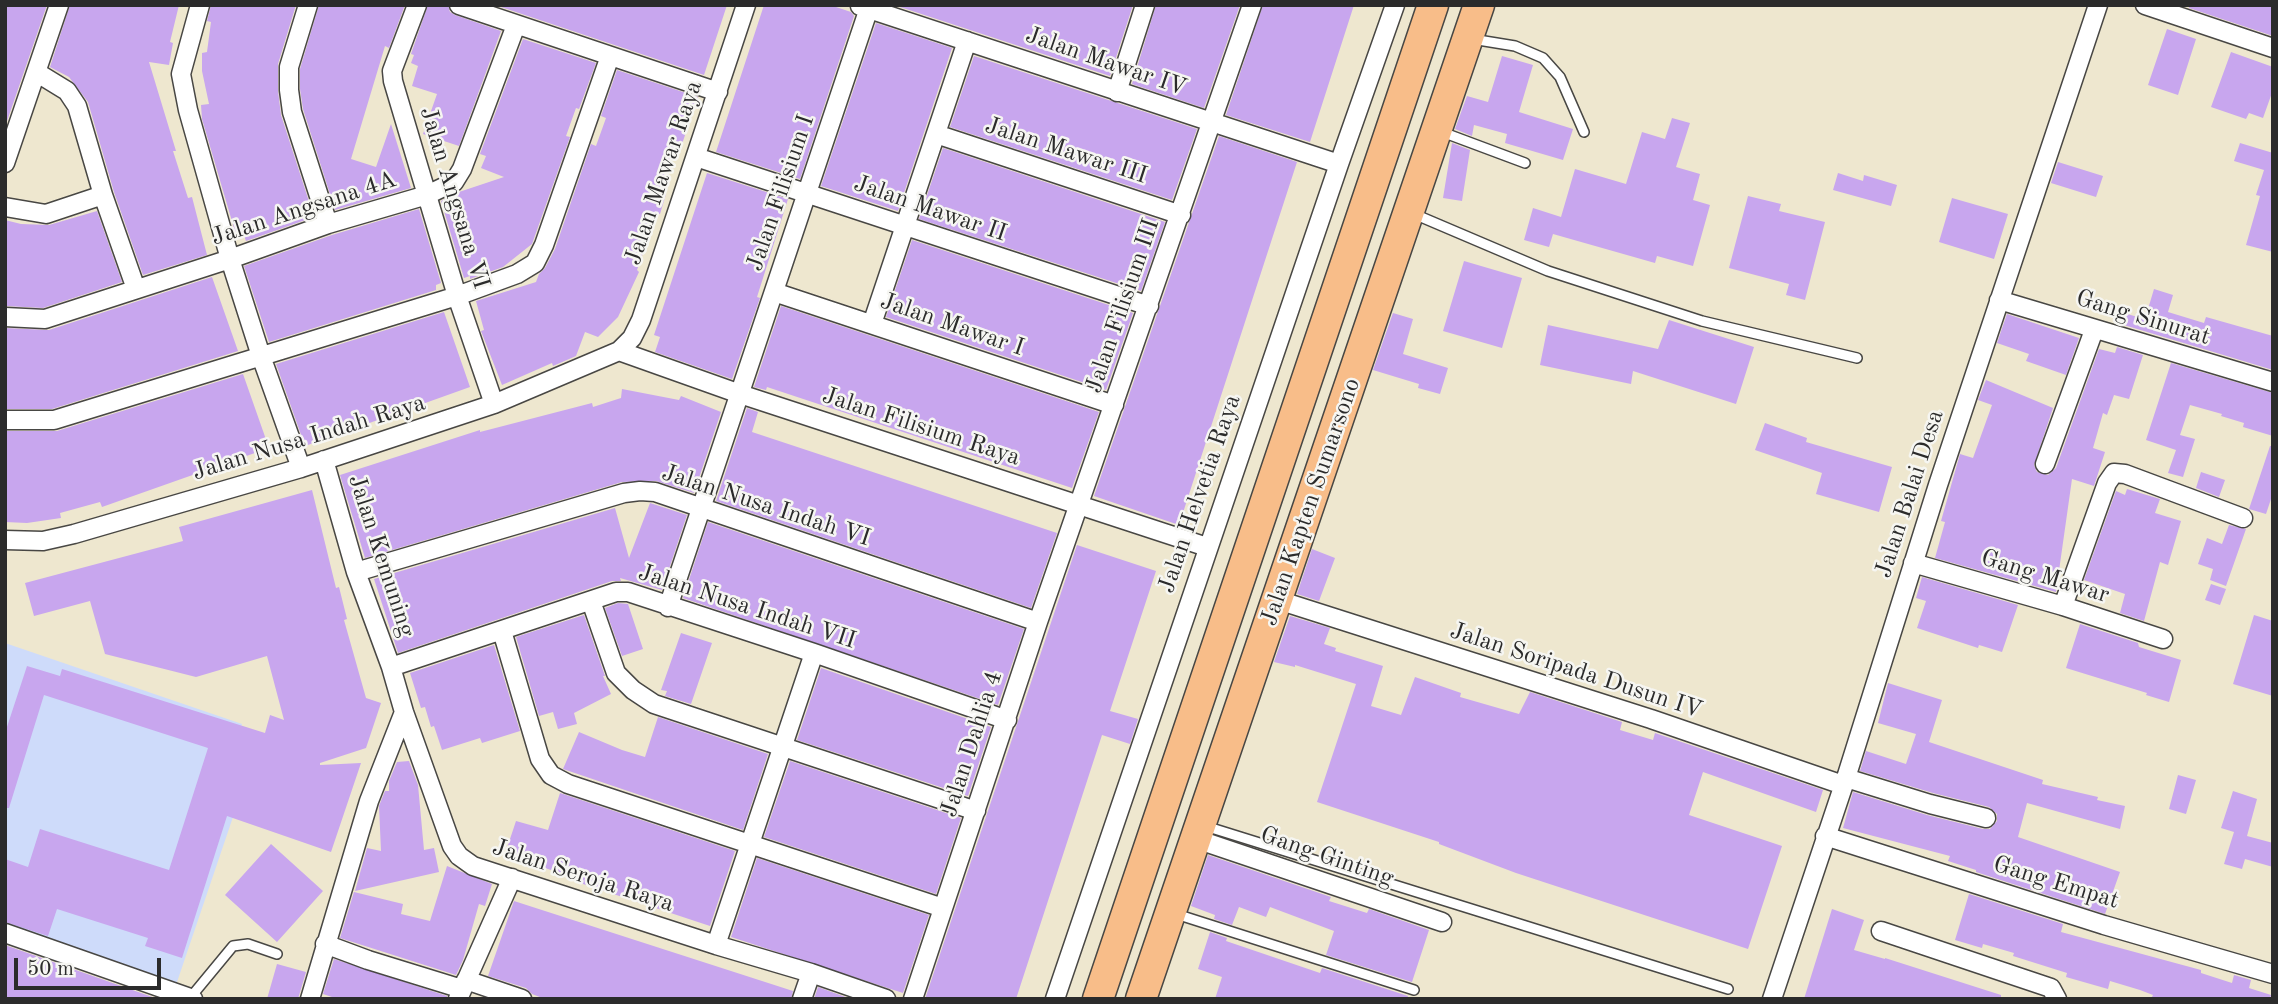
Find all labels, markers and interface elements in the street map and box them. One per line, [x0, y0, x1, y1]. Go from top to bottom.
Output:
street label: Jalan Mawar IV [1022, 21, 1190, 103]
street label: Jalan Mawar Raya [619, 77, 709, 269]
street label: Jalan Angsana VI [413, 103, 495, 293]
street label: Jalan Filisium I [741, 111, 821, 275]
street label: Jalan Mawar III [981, 111, 1151, 191]
street label: Jalan Angsana 4A [208, 165, 400, 253]
street label: Jalan Mawar II [850, 169, 1010, 249]
street label: Jalan Filisium III [1080, 215, 1166, 397]
street label: Gang Sinurat [2072, 284, 2214, 352]
street label: Jalan Mawar I [876, 287, 1028, 363]
street label: Jalan Kapten Sumarsono [1255, 374, 1367, 630]
street label: Jalan Filisium Raya [818, 381, 1024, 473]
street label: Jalan Nusa Indah Raya [189, 389, 429, 487]
street label: Jalan Helvetia Raya [1153, 391, 1247, 597]
street label: Jalan Balai Desa [1869, 406, 1951, 582]
street label: Jalan Nusa Indah VI [658, 459, 874, 553]
street label: Jalan Kemuning [341, 471, 421, 641]
street label: Gang Mawar [1977, 544, 2113, 610]
street label: Jalan Nusa Indah VII [635, 558, 859, 656]
street label: Jalan Soripada Dusun IV [1446, 617, 1706, 725]
street label: Jalan Dahlia 4 [935, 667, 1009, 821]
street label: Gang Ginting [1256, 821, 1398, 893]
street label: Jalan Seroja Raya [489, 833, 677, 919]
street label: Gang Empat [1990, 850, 2122, 916]
scale bar [18, 944, 164, 988]
text: 50 m [27, 959, 74, 980]

